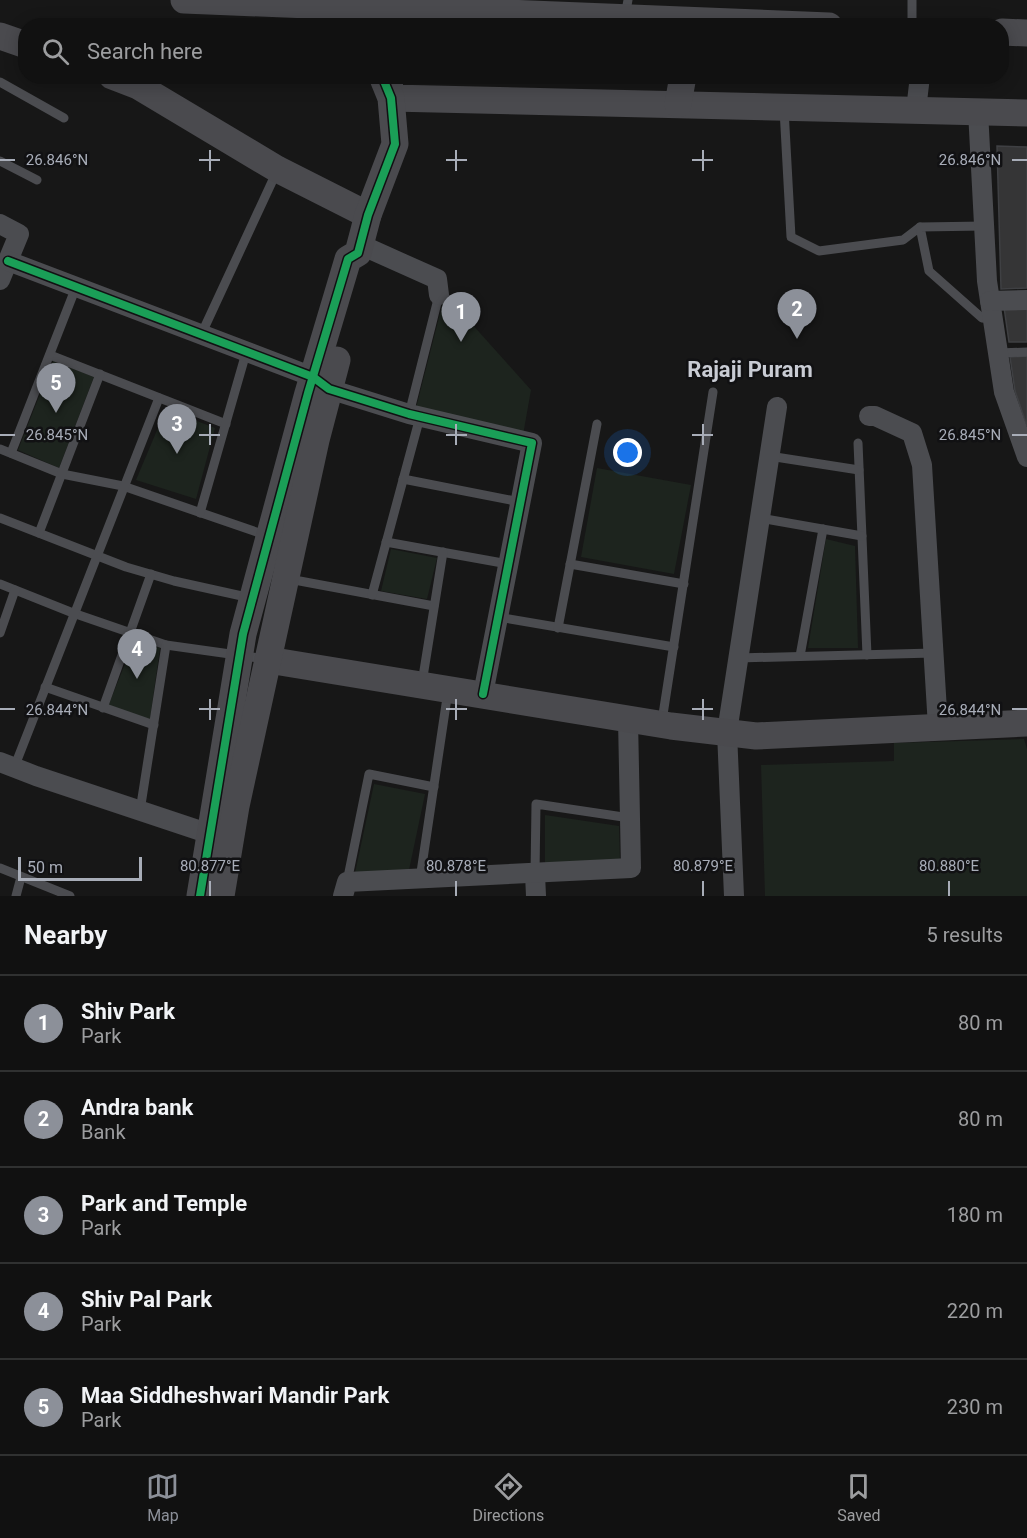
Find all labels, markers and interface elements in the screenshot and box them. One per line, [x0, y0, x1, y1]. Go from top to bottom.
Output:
search box [18, 18, 1009, 84]
icon: search [39, 35, 72, 68]
text: Search here [87, 39, 203, 64]
text: 26.846°N [26, 151, 88, 169]
text: 26.846°N [939, 151, 1001, 169]
pin: 2 [778, 290, 816, 339]
pin: 1 [442, 292, 480, 342]
district label: Rajaji Puram [687, 357, 813, 382]
pin: 5 [36, 364, 76, 413]
pin: 3 [158, 404, 196, 454]
text: 26.845°N [26, 426, 88, 444]
text: 26.845°N [939, 426, 1001, 444]
your location [613, 438, 642, 467]
pin: 4 [118, 630, 156, 679]
text: 26.844°N [26, 701, 88, 719]
text: 26.844°N [939, 701, 1001, 719]
scale bar [18, 854, 142, 881]
text: 80.877°E [180, 857, 241, 875]
text: 80.878°E [426, 857, 487, 875]
text: 80.879°E [673, 857, 734, 875]
text: 80.880°E [919, 857, 980, 875]
text: 50 m [27, 858, 63, 877]
text: Nearby [24, 920, 107, 950]
text: 5 results [927, 923, 1003, 947]
text: Shiv Park [81, 999, 175, 1024]
text: 1 [38, 1011, 49, 1035]
text: 80 m [958, 1011, 1003, 1035]
text: Park [81, 1024, 121, 1048]
text: Andra bank [81, 1095, 193, 1120]
text: 2 [38, 1107, 49, 1131]
text: 80 m [958, 1107, 1003, 1131]
text: Bank [81, 1120, 126, 1144]
text: Park and Temple [81, 1191, 247, 1216]
text: 3 [38, 1203, 49, 1227]
text: 180 m [947, 1203, 1003, 1227]
text: Park [81, 1216, 121, 1240]
text: Shiv Pal Park [81, 1287, 212, 1312]
text: 4 [38, 1299, 49, 1323]
text: 220 m [947, 1299, 1003, 1323]
text: Park [81, 1312, 121, 1336]
text: Maa Siddheshwari Mandir Park [81, 1383, 389, 1408]
text: 5 [38, 1395, 49, 1419]
text: 230 m [947, 1395, 1003, 1419]
text: Park [81, 1408, 121, 1432]
tab: Map [146, 1470, 179, 1525]
tab: Directions [472, 1470, 544, 1525]
tab: Saved [837, 1470, 881, 1525]

